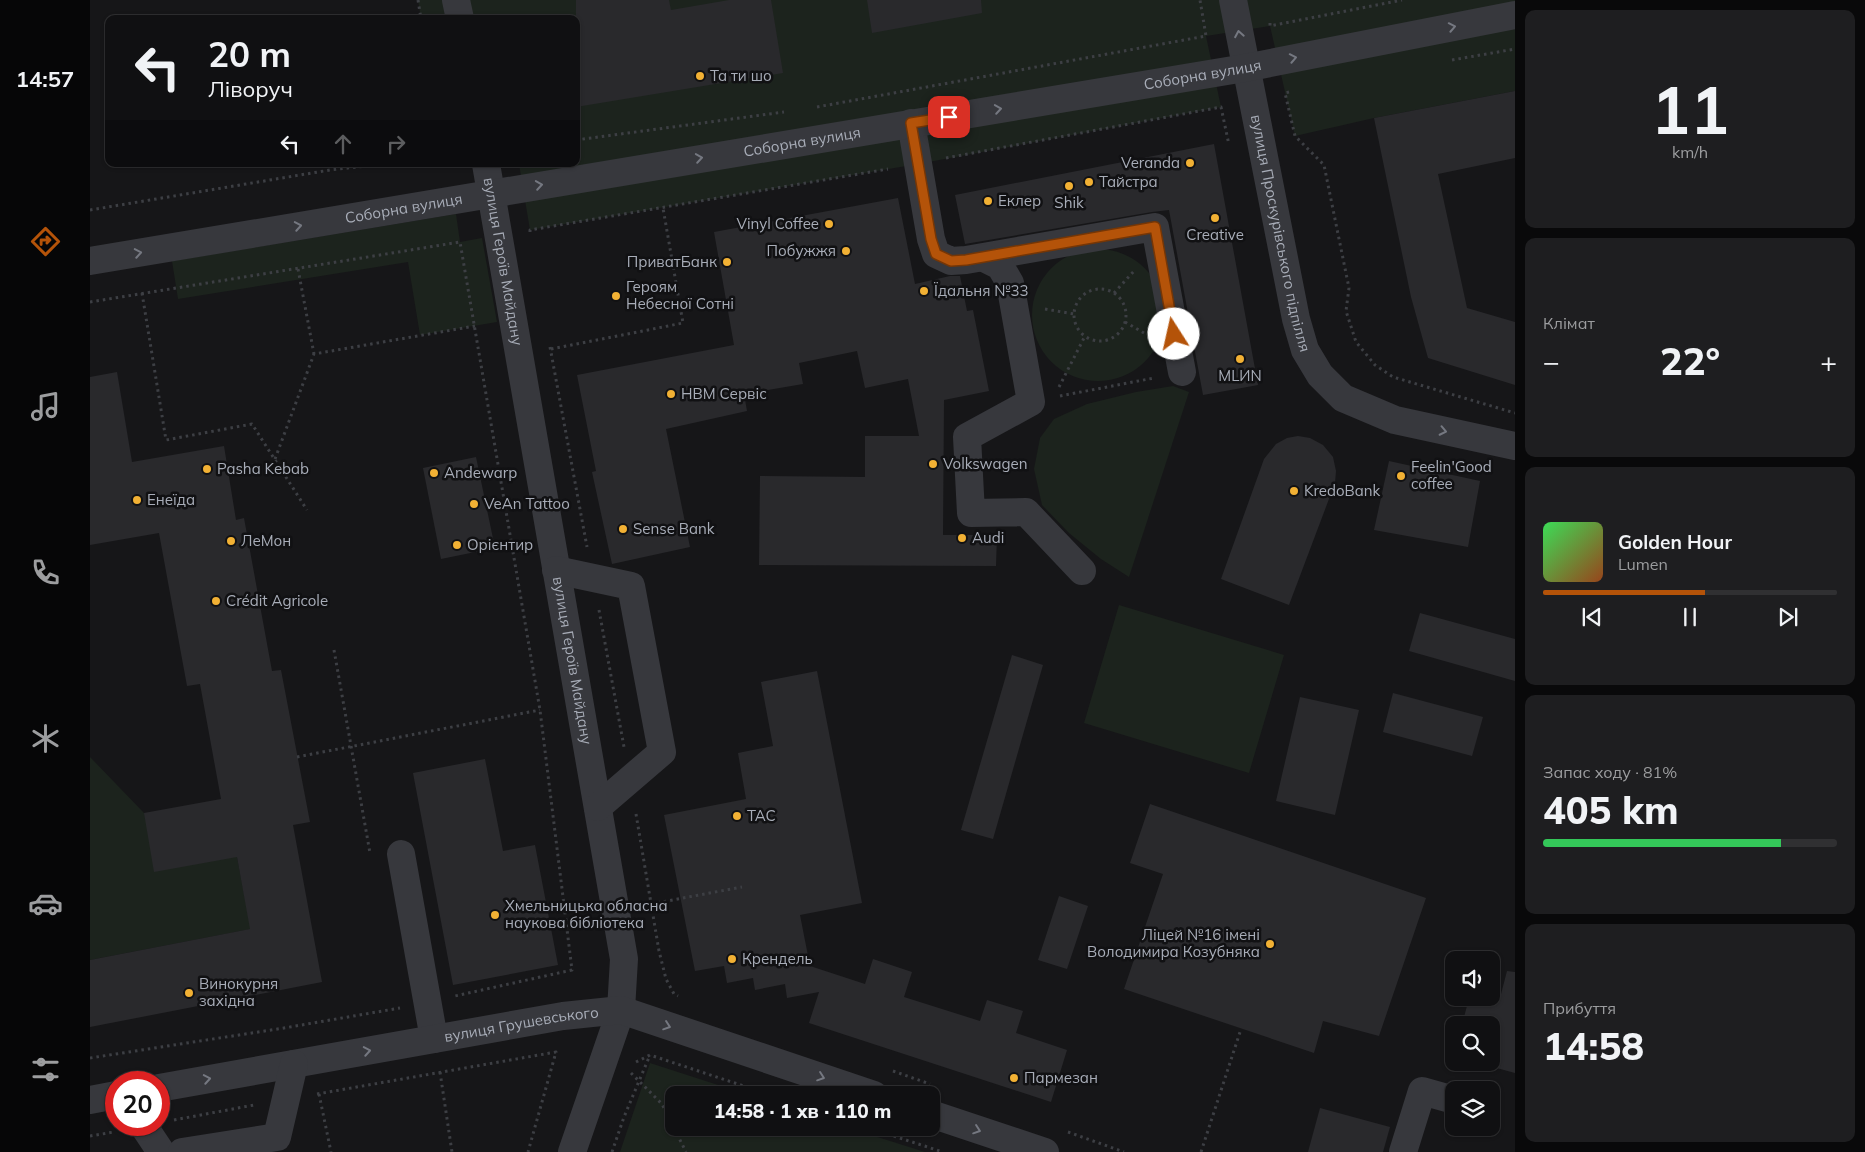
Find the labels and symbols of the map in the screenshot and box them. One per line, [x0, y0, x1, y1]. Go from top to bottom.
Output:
one-way arrow [1448, 22, 1457, 33]
one-way arrow [1234, 30, 1244, 38]
one-way arrow [1288, 54, 1297, 64]
street label: Соборна вулиця [1142, 55, 1263, 94]
place label: Та ти шо [710, 66, 772, 85]
marker: Та ти шо [694, 70, 706, 82]
pin [928, 96, 970, 138]
one-way arrow [994, 104, 1002, 115]
street label: вулиця Проскурівського підпілля [1247, 113, 1315, 354]
street label: Соборна вулиця [742, 122, 862, 161]
place label: Veranda [1121, 153, 1180, 172]
one-way arrow [695, 154, 704, 164]
marker: Veranda [1184, 157, 1196, 169]
place label: Тайстра [1099, 172, 1158, 191]
street label: вулиця Героїв Майдану [480, 176, 527, 347]
marker: Тайстра [1083, 176, 1095, 188]
marker: Shik [1063, 180, 1075, 192]
one-way arrow [535, 181, 543, 191]
street label: Соборна вулиця [343, 189, 464, 227]
place label: Еклер [998, 191, 1041, 210]
place label: Shik [1054, 193, 1084, 212]
marker: Еклер [982, 195, 994, 207]
marker: Creative [1209, 212, 1221, 224]
place label: Vinyl Coffee [737, 214, 819, 233]
marker: Vinyl Coffee [823, 218, 835, 230]
one-way arrow [294, 221, 303, 231]
place label: Creative [1186, 225, 1244, 244]
place label: Побужжя [767, 241, 836, 260]
marker: Побужжя [840, 245, 852, 257]
one-way arrow [134, 249, 142, 259]
place label: ПриватБанк [627, 252, 718, 271]
marker: ПриватБанк [721, 256, 733, 268]
place label: Героям Небесної Сотні [626, 277, 734, 313]
place label: Їдальня №33 [933, 281, 1029, 300]
marker: Їдальня №33 [918, 285, 930, 297]
marker: Героям Небесної Сотні [610, 290, 622, 302]
position arrow [1147, 307, 1199, 359]
marker: MLИN [1234, 353, 1246, 365]
place label: MLИN [1218, 366, 1262, 385]
place label: НВМ Сервіс [681, 384, 767, 403]
marker: НВМ Сервіс [665, 388, 677, 400]
one-way arrow [1438, 425, 1447, 436]
place label: Volkswagen [943, 454, 1027, 473]
place label: Feelin'Good coffee [1411, 457, 1492, 493]
marker: Volkswagen [927, 458, 939, 470]
place label: Pasha Kebab [217, 459, 309, 478]
marker: Pasha Kebab [201, 463, 213, 475]
place label: Andewarp [444, 463, 517, 482]
marker: Andewarp [428, 467, 440, 479]
marker: Feelin'Good coffee [1395, 470, 1407, 482]
place label: KredoBank [1304, 481, 1381, 500]
marker: KredoBank [1288, 485, 1300, 497]
place label: Енеїда [147, 490, 195, 509]
marker: Енеїда [131, 494, 143, 506]
place label: VeAn Tattoo [484, 494, 570, 513]
marker: VeAn Tattoo [468, 498, 480, 510]
place label: Sense Bank [633, 519, 715, 538]
marker: Sense Bank [617, 523, 629, 535]
place label: Audi [972, 528, 1004, 547]
place label: ЛеМон [241, 531, 291, 550]
marker: Audi [956, 532, 968, 544]
marker: ЛеМон [225, 535, 237, 547]
place label: Орієнтир [467, 535, 533, 554]
marker: Орієнтир [451, 539, 463, 551]
street label: вулиця Героїв Майдану [549, 575, 597, 746]
place label: Crédit Agricole [226, 591, 328, 610]
marker: Crédit Agricole [210, 595, 222, 607]
place label: ТАС [747, 806, 776, 825]
marker: ТАС [731, 810, 743, 822]
place label: Хмельницька обласна наукова бібліотека [505, 896, 668, 932]
marker: Хмельницька обласна наукова бібліотека [489, 909, 501, 921]
place label: Ліцей №16 імені Володимира Козубняка [1087, 925, 1260, 961]
marker: Ліцей №16 імені Володимира Козубняка [1264, 938, 1276, 950]
place label: Крендель [742, 949, 813, 968]
marker: Крендель [726, 953, 738, 965]
place label: Винокурня західна [199, 974, 278, 1010]
marker: Винокурня західна [183, 987, 195, 999]
street label: вулиця Грушевського [443, 1002, 600, 1046]
one-way arrow [663, 1020, 671, 1030]
one-way arrow [362, 1046, 371, 1056]
place label: Пармезан [1024, 1068, 1098, 1087]
speed limit sign: 20 [105, 1071, 170, 1136]
one-way arrow [817, 1071, 825, 1081]
marker: Пармезан [1008, 1072, 1020, 1084]
one-way arrow [202, 1075, 211, 1085]
one-way arrow [973, 1124, 981, 1134]

